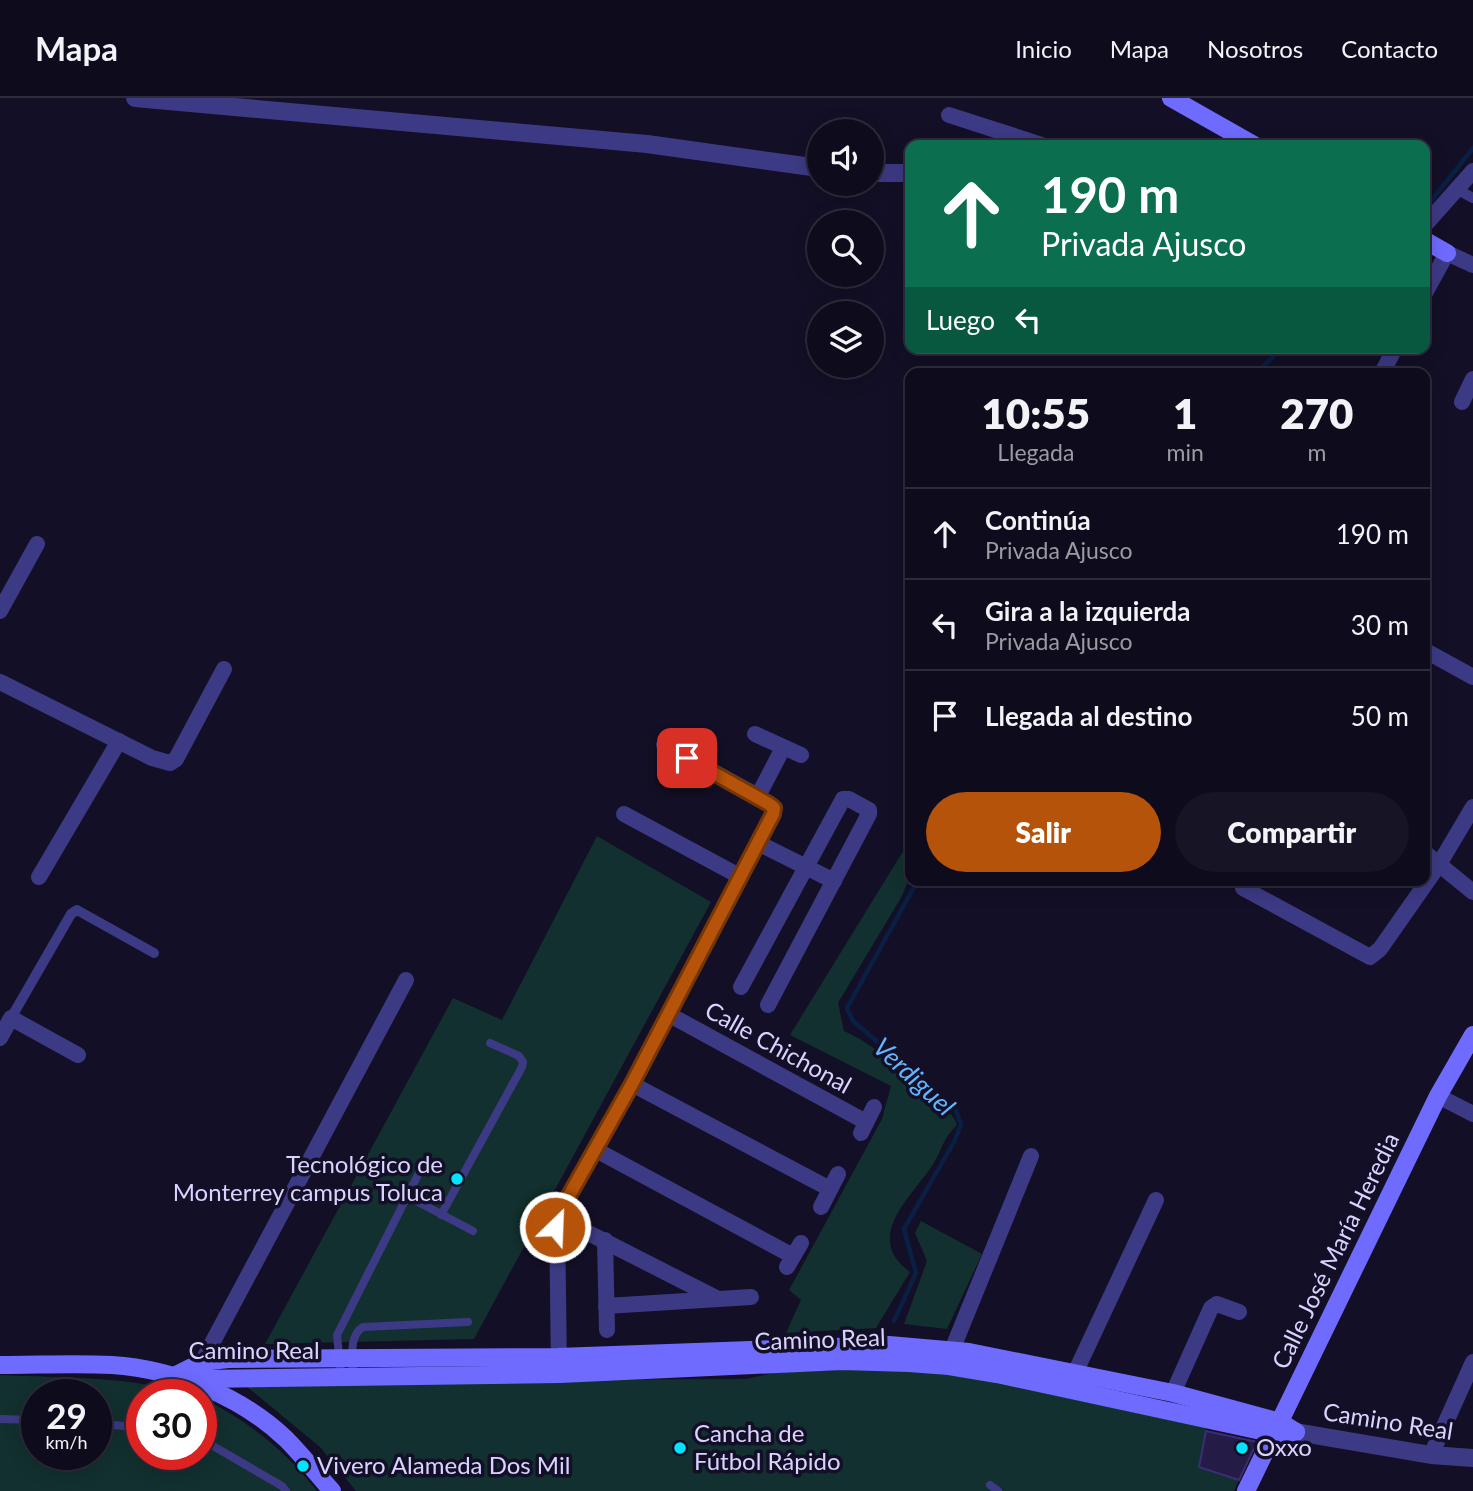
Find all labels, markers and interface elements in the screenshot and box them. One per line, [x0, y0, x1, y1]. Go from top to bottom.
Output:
text: Mapa [35, 28, 118, 68]
text: Inicio [1015, 34, 1072, 63]
text: Mapa [1110, 34, 1169, 63]
text: Nosotros [1207, 34, 1303, 63]
text: Contacto [1341, 34, 1438, 63]
map controls [807, 119, 884, 378]
button: sound [807, 119, 884, 196]
text: 190 m [1041, 165, 1179, 223]
icon: ahead [926, 168, 1017, 259]
button: search [807, 210, 884, 287]
text: Privada Ajusco [1041, 224, 1246, 263]
button: layers [807, 301, 884, 378]
icon: left [1009, 301, 1047, 339]
text: Luego [926, 304, 995, 336]
text: 10:55 [982, 388, 1090, 438]
text: 1 [1173, 388, 1197, 438]
text: 270 [1280, 388, 1353, 438]
text: Llegada [997, 438, 1074, 466]
text: min [1167, 438, 1204, 466]
text: m [1307, 438, 1326, 466]
text: Continúa [985, 504, 1091, 536]
icon: ahead [926, 515, 964, 553]
text: 190 m [1336, 518, 1409, 550]
text: Privada Ajusco [985, 536, 1133, 564]
text: Gira a la izquierda [985, 595, 1191, 627]
icon: left [926, 606, 964, 644]
text: 30 m [1351, 609, 1409, 641]
text: Privada Ajusco [985, 627, 1133, 655]
icon: arrive [926, 697, 964, 735]
text: Llegada al destino [985, 700, 1192, 732]
text: 50 m [1351, 700, 1409, 732]
pin [657, 728, 717, 788]
icon: arrive [668, 739, 706, 777]
button: Salir [926, 792, 1161, 872]
button: Compartir [1175, 792, 1409, 872]
street label: Calle Chichonal [701, 995, 857, 1099]
water label: Verdiguel [867, 1031, 962, 1122]
street label: Calle José María Heredia [1265, 1128, 1404, 1373]
place label: Tecnológico de Monterrey campus Toluca [173, 1149, 443, 1206]
marker: Tecnológico de Monterrey campus Toluca [449, 1171, 465, 1187]
position arrow [518, 1190, 592, 1264]
street label: Camino Real [754, 1322, 886, 1355]
street label: Camino Real [188, 1335, 320, 1364]
speed limit sign: 30 [126, 1379, 217, 1470]
text: 29 [46, 1394, 87, 1436]
street label: Camino Real [1321, 1396, 1455, 1445]
place label: Cancha de Fútbol Rápido [694, 1418, 841, 1475]
text: km/h [45, 1431, 88, 1453]
place label: Oxxo [1256, 1432, 1312, 1461]
marker: Cancha de Fútbol Rápido [672, 1440, 688, 1456]
marker: Oxxo [1234, 1440, 1250, 1456]
place label: Vivero Alameda Dos Mil [317, 1450, 570, 1479]
marker: Vivero Alameda Dos Mil [295, 1458, 311, 1474]

